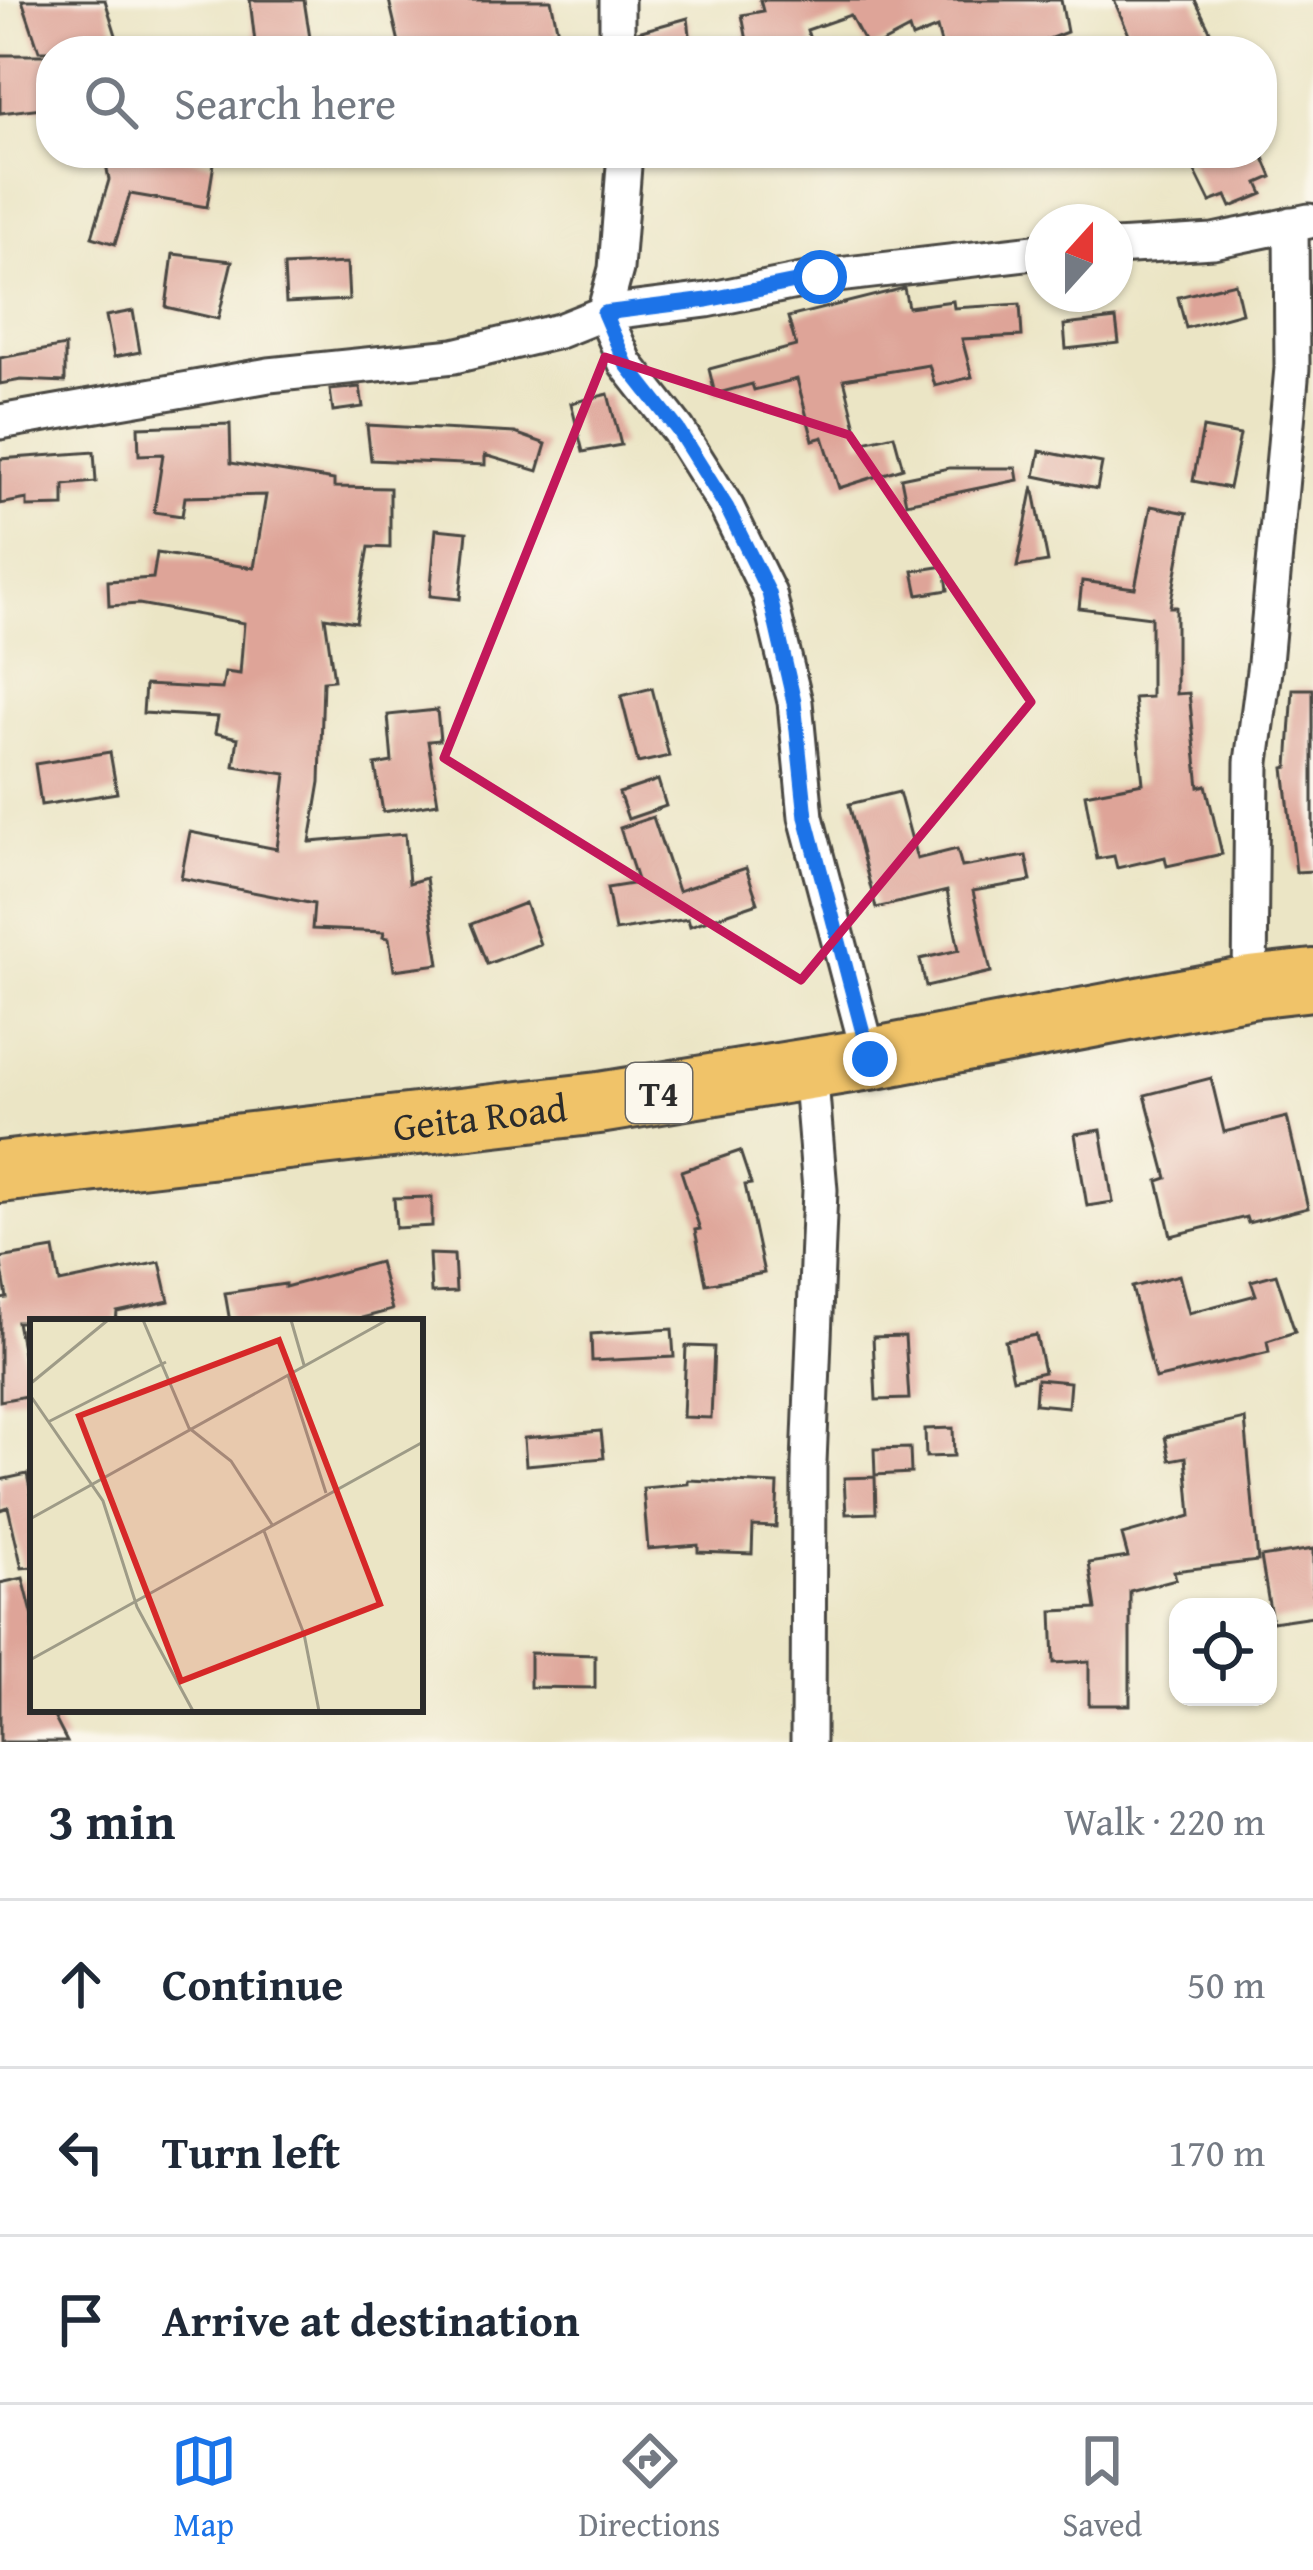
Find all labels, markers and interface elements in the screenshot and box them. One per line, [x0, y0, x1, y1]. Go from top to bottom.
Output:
search box [36, 36, 1277, 168]
icon: search [78, 69, 144, 135]
text: Search here [174, 70, 396, 135]
north arrow [1025, 204, 1133, 312]
route start [793, 250, 847, 304]
route end [843, 1032, 897, 1086]
road number: T4 [626, 1063, 692, 1123]
street label: Geita Road [390, 1078, 570, 1155]
inset map [30, 1319, 423, 1712]
map controls [1169, 1598, 1277, 1706]
button: locate [1169, 1598, 1277, 1706]
text: 3 min [48, 1783, 175, 1858]
text: Walk · 220 m [1064, 1792, 1265, 1849]
icon: ahead [48, 1951, 114, 2017]
text: Continue [162, 1951, 343, 2016]
text: 50 m [1187, 1955, 1265, 2012]
icon: left [48, 2119, 114, 2185]
text: Turn left [162, 2119, 340, 2184]
text: 170 m [1168, 2123, 1265, 2180]
icon: arrive [48, 2287, 114, 2353]
text: Arrive at destination [162, 2287, 580, 2352]
tab: Map [171, 2428, 237, 2548]
tab: Directions [579, 2428, 720, 2548]
tab: Saved [1062, 2428, 1142, 2548]

